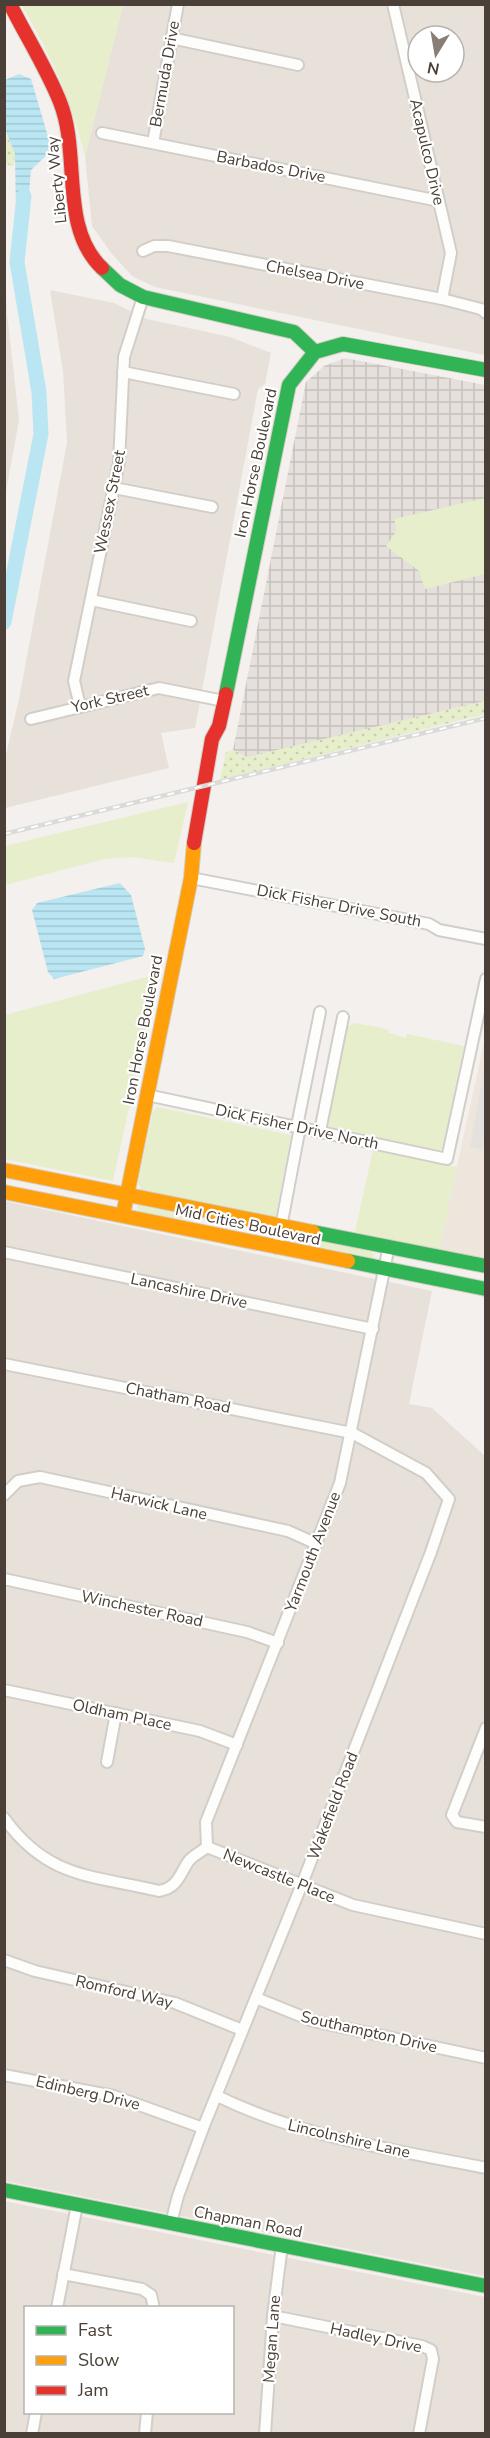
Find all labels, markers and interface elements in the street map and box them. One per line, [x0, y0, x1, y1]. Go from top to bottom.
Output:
street label: Bermuda Drive [145, 19, 185, 129]
north arrow [406, 24, 466, 84]
text: N [425, 56, 441, 80]
street label: Acapulco Drive [404, 97, 450, 207]
street label: Liberty Way [41, 134, 73, 225]
street label: Barbados Drive [215, 146, 327, 188]
street label: Chelsea Drive [264, 255, 366, 295]
street label: Iron Horse Boulevard [229, 386, 283, 540]
street label: Wessex Street [89, 448, 131, 556]
street label: York Street [68, 679, 151, 719]
street label: Dick Fisher Drive South [255, 879, 423, 933]
street label: Iron Horse Boulevard [118, 953, 168, 1107]
street label: Dick Fisher Drive North [213, 1099, 381, 1155]
street label: Mid Cities Boulevard [173, 1199, 323, 1251]
street label: Lancashire Drive [129, 1268, 249, 1314]
street label: Chatham Road [124, 1377, 232, 1419]
street label: Harwick Lane [109, 1482, 209, 1526]
street label: Yarmouth Avenue [280, 1489, 346, 1616]
street label: Winchester Road [79, 1585, 205, 1633]
street label: Oldham Place [70, 1694, 174, 1736]
street label: Wakefield Road [302, 1749, 364, 1863]
street label: Newcastle Place [220, 1844, 338, 1908]
street label: Romford Way [73, 1970, 176, 2014]
street label: Southampton Drive [299, 2006, 439, 2058]
street label: Edinberg Drive [34, 2070, 142, 2116]
street label: Lincolnshire Lane [286, 2114, 412, 2164]
street label: Chapman Road [192, 2201, 304, 2243]
street label: Megan Lane [258, 2294, 286, 2384]
legend [24, 2306, 234, 2414]
text: Fast [78, 2318, 113, 2342]
street label: Hadley Drive [328, 2318, 424, 2358]
text: Slow [78, 2348, 119, 2372]
text: Jam [77, 2378, 109, 2402]

